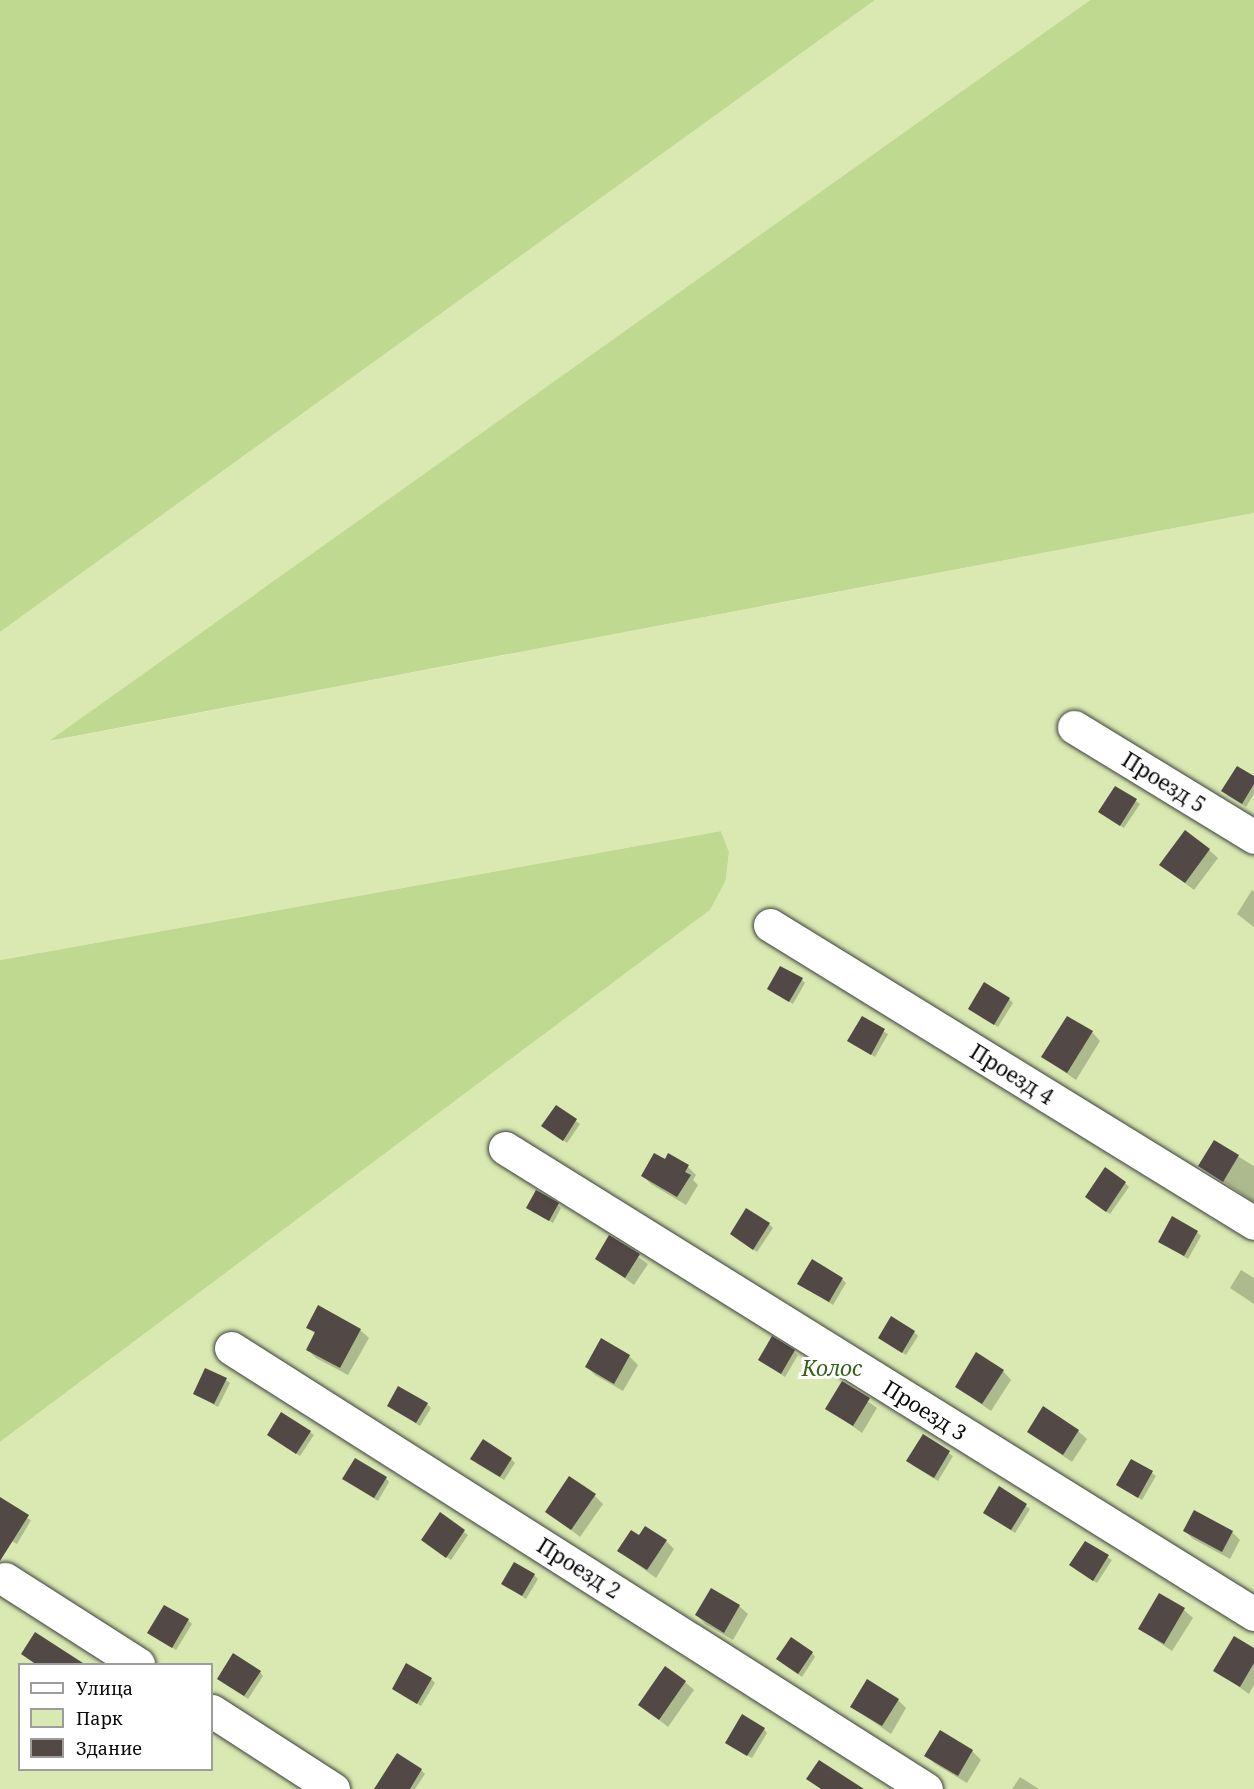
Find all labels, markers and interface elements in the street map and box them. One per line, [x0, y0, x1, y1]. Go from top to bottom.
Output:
street label: Проезд 5 [1118, 747, 1210, 817]
street label: Проезд 4 [966, 1039, 1058, 1109]
park label: Колос [802, 1355, 862, 1381]
street label: Проезд 3 [879, 1375, 971, 1445]
street label: Проезд 2 [533, 1533, 625, 1603]
legend [18, 1663, 213, 1771]
text: Улица [76, 1676, 133, 1700]
text: Парк [76, 1706, 123, 1730]
text: Здание [76, 1736, 142, 1760]

